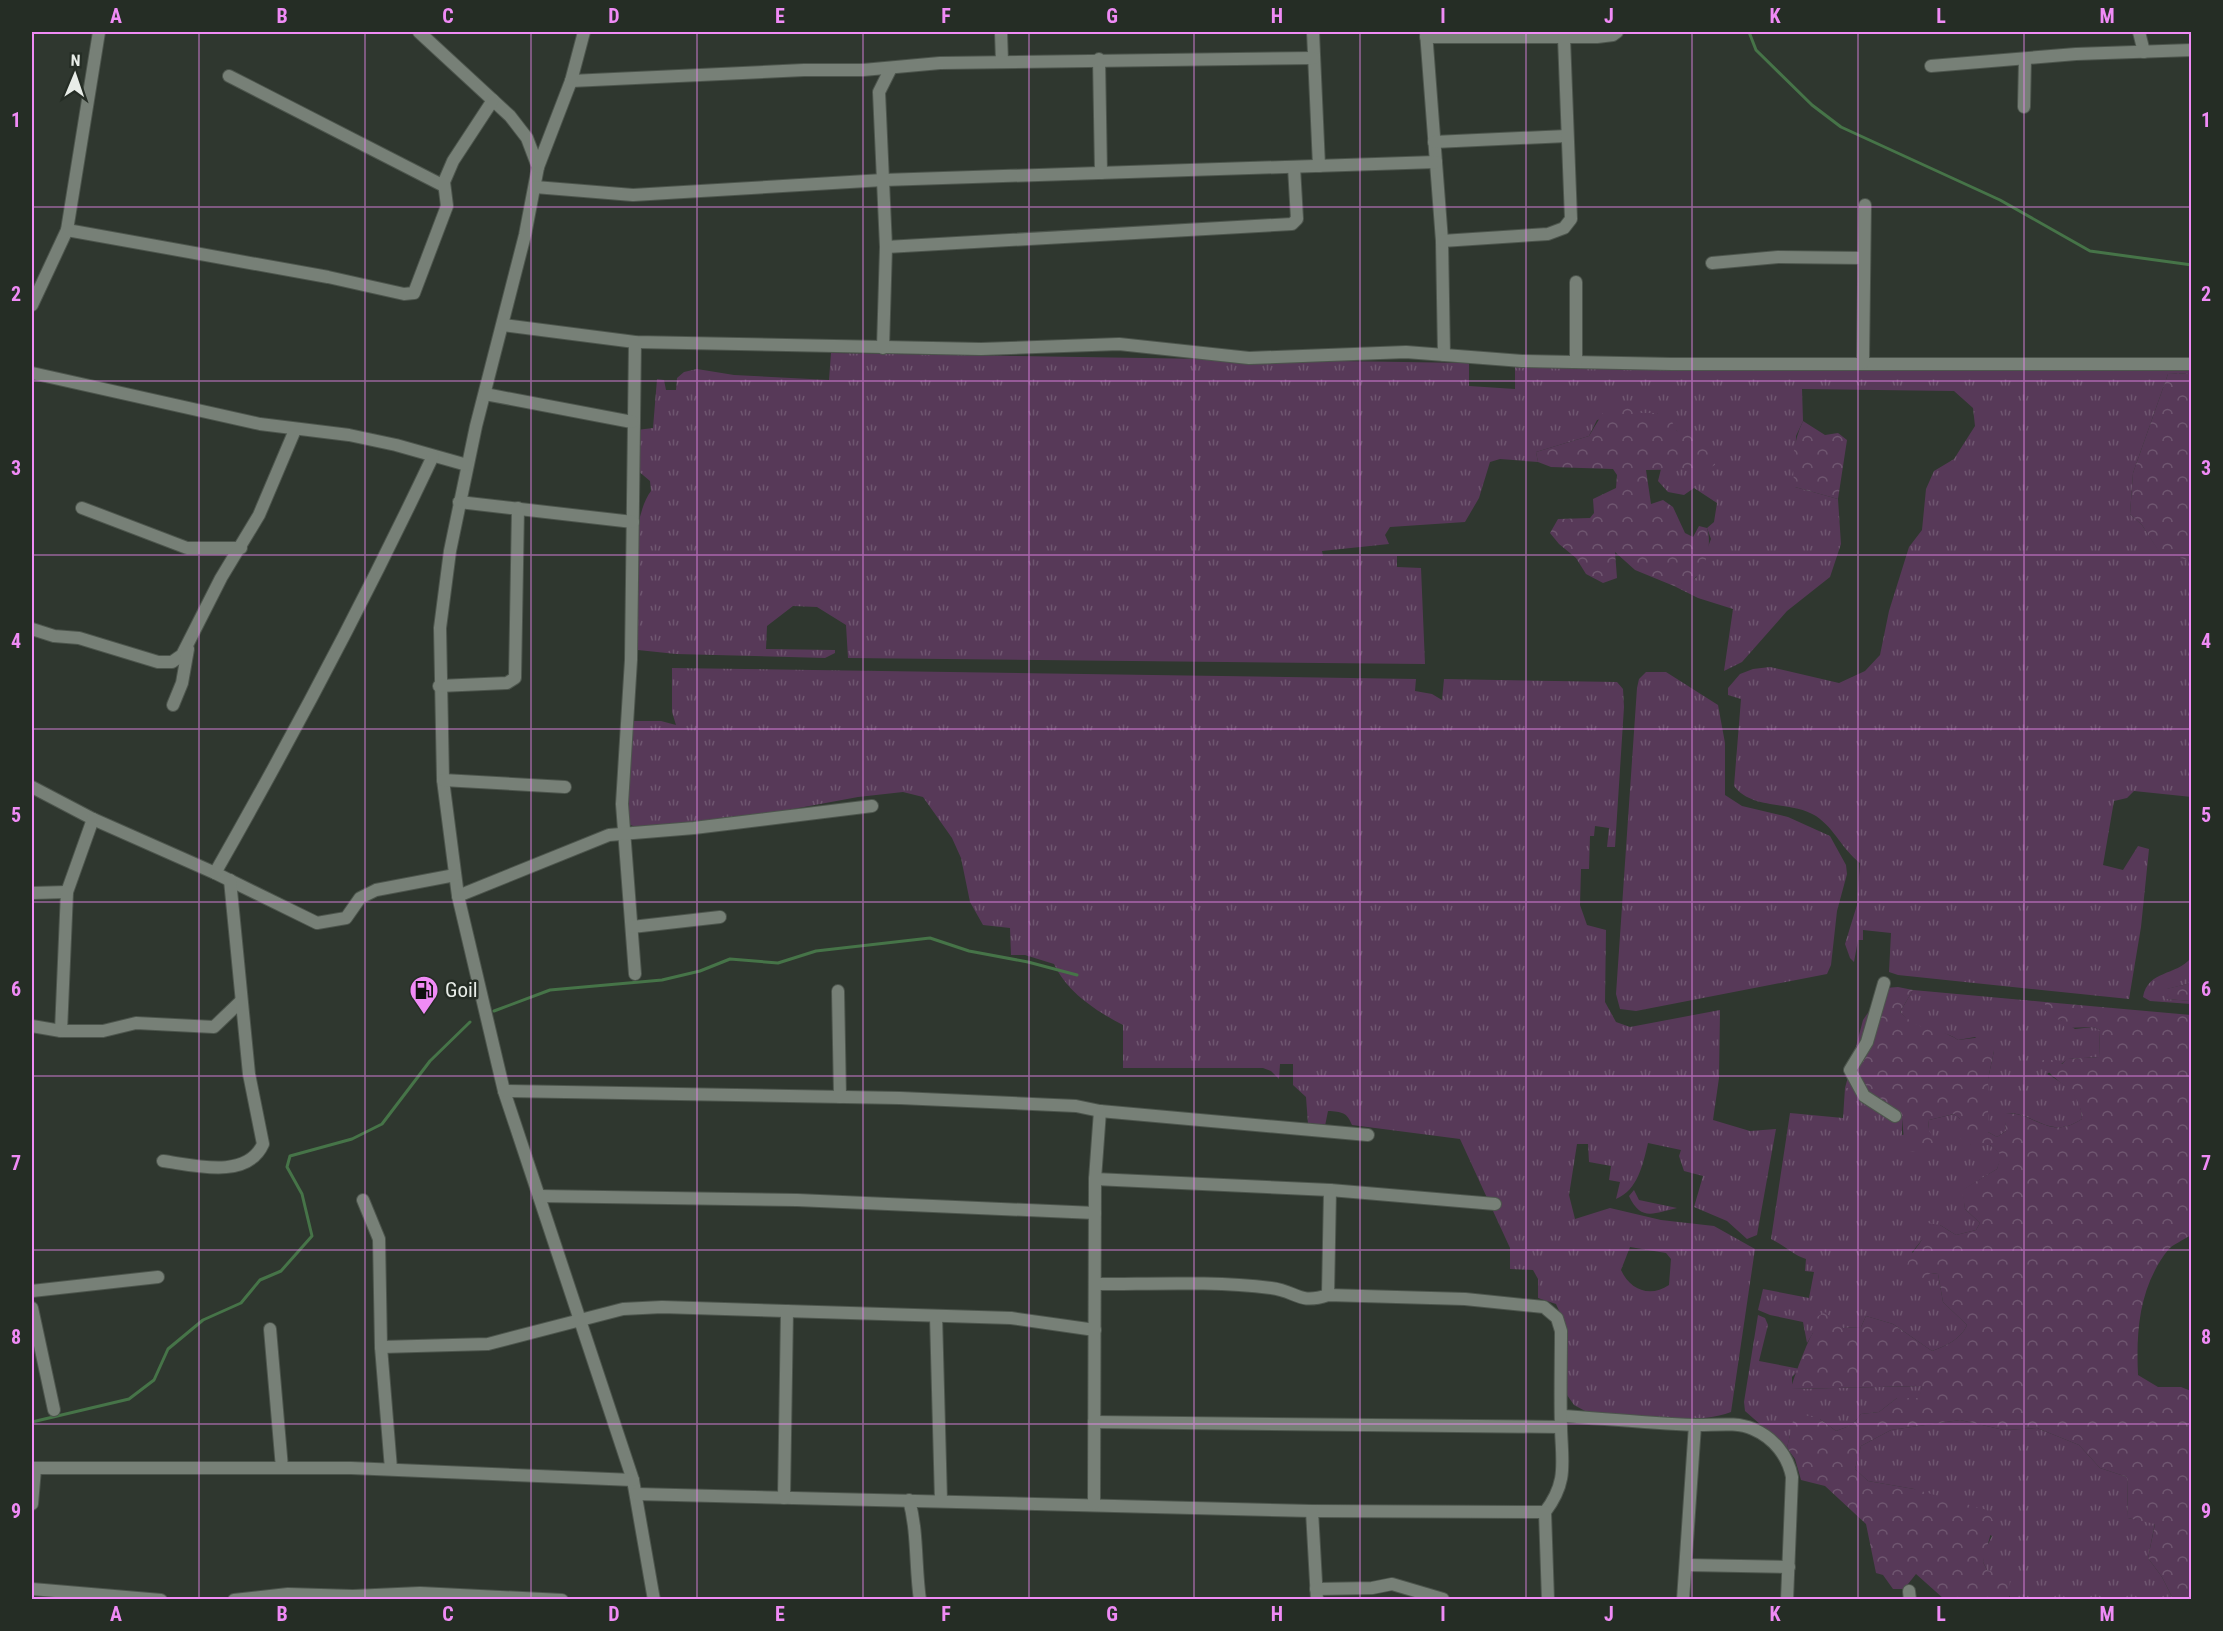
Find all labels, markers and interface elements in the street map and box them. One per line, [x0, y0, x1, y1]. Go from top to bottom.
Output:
text: A [110, 4, 122, 28]
text: B [276, 4, 288, 28]
text: C [442, 4, 454, 28]
text: D [608, 4, 620, 28]
text: E [775, 4, 785, 28]
text: F [941, 4, 951, 28]
text: G [1106, 4, 1118, 28]
text: H [1271, 4, 1283, 28]
text: I [1440, 4, 1446, 28]
text: J [1604, 4, 1614, 28]
text: K [1769, 4, 1781, 28]
text: L [1936, 4, 1946, 28]
text: M [2099, 4, 2115, 28]
north arrow [45, 45, 105, 105]
text: N [70, 51, 81, 70]
text: 1 [11, 108, 21, 132]
text: 1 [2201, 108, 2211, 132]
text: 2 [11, 282, 21, 306]
text: 2 [2201, 282, 2211, 306]
text: 3 [11, 456, 21, 480]
text: 3 [2201, 456, 2211, 480]
text: 4 [11, 629, 21, 653]
text: 4 [2201, 629, 2211, 653]
text: 5 [11, 803, 21, 827]
text: 5 [2201, 803, 2211, 827]
fuel station icon: Goil [408, 974, 440, 1016]
text: 6 [11, 977, 21, 1001]
text: 6 [2201, 977, 2211, 1001]
place label: Goil [445, 978, 478, 1002]
text: 7 [11, 1151, 21, 1175]
text: 7 [2201, 1151, 2211, 1175]
text: 8 [11, 1325, 21, 1349]
text: 8 [2201, 1325, 2211, 1349]
text: 9 [11, 1499, 21, 1523]
text: 9 [2201, 1499, 2211, 1523]
text: A [110, 1602, 122, 1626]
text: B [276, 1602, 288, 1626]
text: C [442, 1602, 454, 1626]
text: D [608, 1602, 620, 1626]
text: E [775, 1602, 785, 1626]
text: F [941, 1602, 951, 1626]
text: G [1106, 1602, 1118, 1626]
text: H [1271, 1602, 1283, 1626]
text: I [1440, 1602, 1446, 1626]
text: J [1604, 1602, 1614, 1626]
text: K [1769, 1602, 1781, 1626]
text: L [1936, 1602, 1946, 1626]
text: M [2099, 1602, 2115, 1626]

